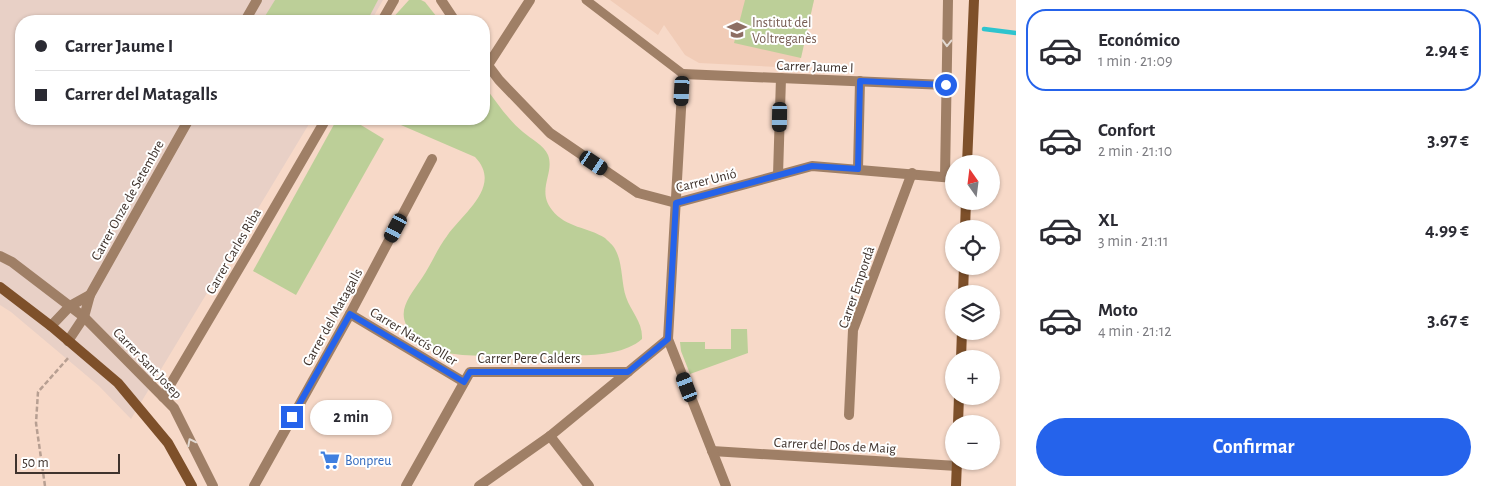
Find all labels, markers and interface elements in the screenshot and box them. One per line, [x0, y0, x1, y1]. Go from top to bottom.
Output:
place label: Institut del Voltreganès [752, 16, 817, 46]
school or university icon: Institut del Voltreganès [726, 19, 748, 41]
icon: car [1038, 28, 1083, 73]
text: Económico [1098, 31, 1180, 50]
text: Carrer Jaume I [65, 37, 173, 56]
one-way arrow [942, 39, 953, 47]
text: 2.94 € [1425, 41, 1469, 60]
text: 1 min · 21:09 [1098, 53, 1172, 69]
street label: Carrer Jaume I [776, 59, 854, 75]
route start [935, 74, 957, 96]
car [673, 76, 690, 106]
text: Carrer del Matagalls [65, 85, 218, 104]
car [772, 102, 787, 132]
icon: car [1038, 118, 1083, 163]
text: Confort [1098, 121, 1155, 140]
text: 3.97 € [1427, 131, 1469, 150]
street label: Carrer Onze de Setembre [89, 138, 167, 263]
text: 2 min · 21:10 [1098, 143, 1172, 159]
car [577, 148, 610, 178]
north arrow [945, 155, 1000, 210]
map controls [945, 155, 1000, 470]
street label: Carrer Unió [675, 167, 738, 195]
street label: Carrer Carles Riba [204, 206, 264, 297]
icon: car [1038, 208, 1083, 253]
car [382, 211, 409, 245]
text: XL [1098, 211, 1118, 230]
button: locate [945, 220, 1000, 275]
text: 4.99 € [1425, 221, 1469, 240]
text: 3 min · 21:11 [1098, 233, 1169, 249]
street label: Carrer Empordà [836, 244, 878, 330]
street label: Carrer del Matagalls [300, 266, 365, 369]
button: layers [945, 285, 1000, 340]
icon: car [1038, 298, 1083, 343]
text: Moto [1098, 301, 1138, 320]
street label: Carrer Narcís Oller [367, 305, 460, 369]
text: 3.67 € [1427, 311, 1469, 330]
text: 4 min · 21:12 [1098, 323, 1171, 339]
street label: Carrer Sant Josep [110, 326, 184, 402]
button: + [945, 350, 1000, 405]
street label: Carrer Pere Calders [478, 352, 580, 366]
car [674, 370, 699, 404]
callout: 2 min [310, 400, 392, 434]
route end [281, 406, 303, 428]
text: 2 min [333, 409, 369, 425]
button: − [945, 415, 1000, 470]
button: Confirmar [1036, 418, 1471, 476]
street label: Carrer del Dos de Maig [773, 436, 897, 456]
one-way arrow [188, 439, 198, 448]
supermarket icon: Bonpreu [319, 449, 341, 471]
scale bar [15, 451, 120, 474]
place label: Bonpreu [345, 454, 391, 468]
text: 50 m [22, 456, 49, 470]

